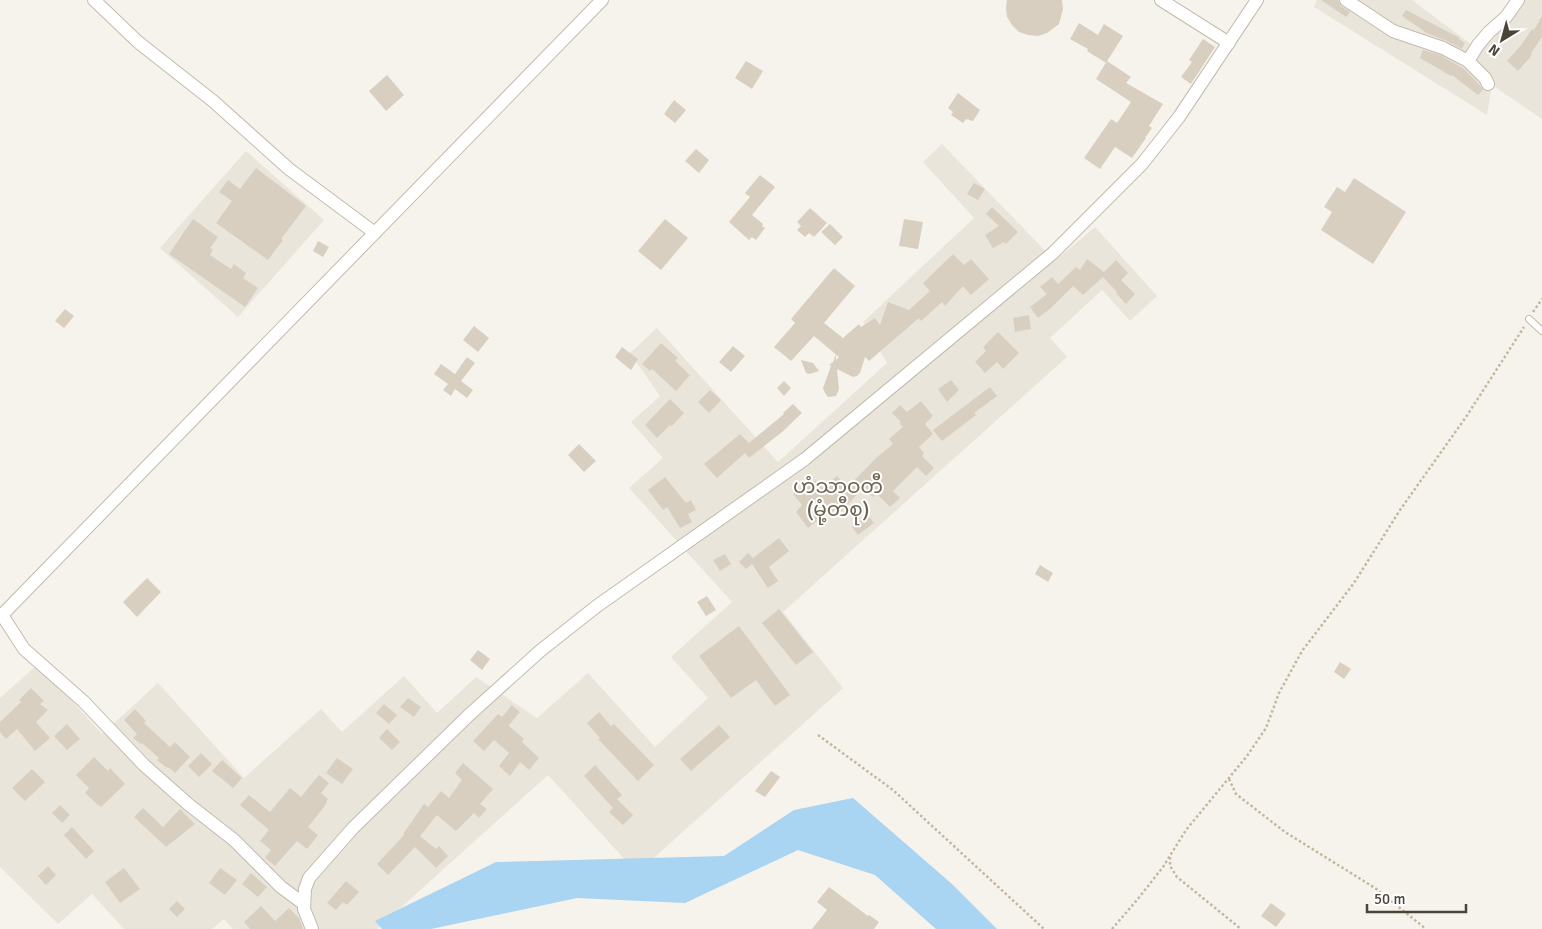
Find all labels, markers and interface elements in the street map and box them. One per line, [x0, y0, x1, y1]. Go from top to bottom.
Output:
north arrow [1477, 15, 1527, 65]
text: N [1485, 40, 1503, 60]
district label: ဟံသာဝတီ (မုံ့တီစု) [793, 472, 883, 526]
scale bar [1367, 882, 1466, 914]
text: 50 m [1374, 890, 1405, 908]

